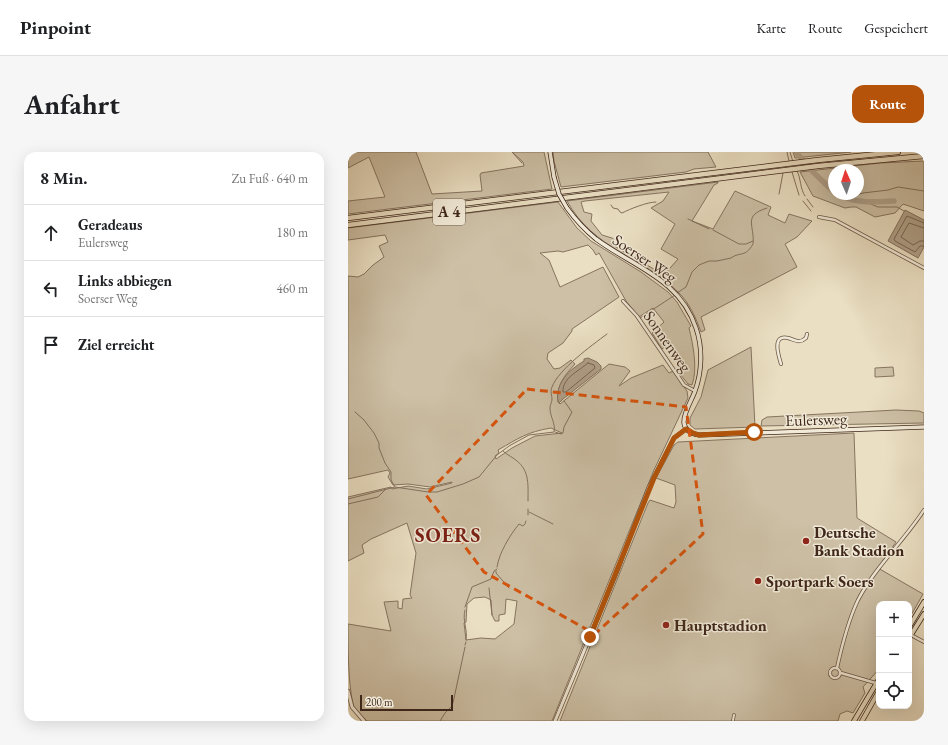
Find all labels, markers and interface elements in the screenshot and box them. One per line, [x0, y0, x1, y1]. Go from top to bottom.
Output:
text: Pinpoint [20, 15, 91, 40]
text: Karte [756, 19, 786, 37]
text: Route [808, 19, 842, 37]
text: Gespeichert [864, 19, 928, 37]
button: Route [852, 85, 924, 123]
text: Anfahrt [24, 86, 120, 122]
north arrow [828, 164, 864, 200]
text: 8 Min. [40, 167, 87, 189]
text: Zu Fuß · 640 m [231, 170, 308, 187]
road number: A 4 [433, 199, 465, 225]
text: Geradeaus [78, 215, 142, 234]
icon: ahead [40, 222, 62, 244]
text: 180 m [277, 224, 308, 241]
street label: Soerser Weg [609, 229, 682, 288]
text: Eulersweg [78, 234, 128, 251]
text: Links abbiegen [78, 271, 172, 290]
icon: left [40, 278, 62, 300]
text: 460 m [277, 280, 308, 297]
text: Soerser Weg [78, 290, 137, 307]
street label: Sonnenweg [639, 306, 697, 377]
icon: arrive [40, 334, 62, 356]
text: Ziel erreicht [78, 335, 154, 354]
street label: Eulersweg [785, 408, 848, 431]
route start [745, 423, 763, 441]
district label: SOERS [415, 522, 481, 548]
place label: Deutsche Bank Stadion [814, 522, 904, 561]
marker: Deutsche Bank Stadion [801, 536, 811, 546]
place label: Sportpark Soers [766, 571, 874, 592]
marker: Sportpark Soers [753, 576, 763, 586]
map controls [876, 601, 912, 709]
button: + [876, 601, 912, 637]
place label: Hauptstadion [674, 615, 767, 636]
marker: Hauptstadion [661, 620, 671, 630]
route end [581, 628, 599, 646]
button: − [876, 637, 912, 673]
button: locate [876, 673, 912, 709]
scale bar [360, 693, 453, 712]
text: 200 m [366, 695, 393, 709]

